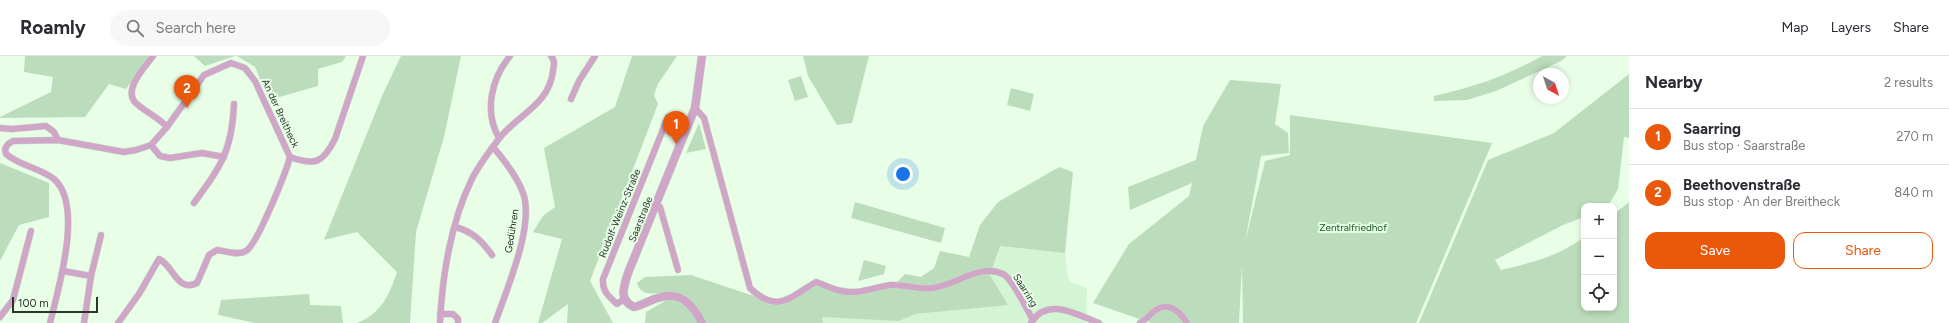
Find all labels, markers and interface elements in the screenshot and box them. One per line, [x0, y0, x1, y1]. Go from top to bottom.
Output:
search box [110, 10, 390, 46]
text: Roamly [20, 16, 86, 39]
icon: search [124, 17, 146, 39]
text: Search here [156, 19, 236, 37]
text: Map [1781, 19, 1809, 36]
text: Layers [1831, 19, 1871, 36]
text: Share [1893, 19, 1929, 36]
north arrow [1533, 68, 1569, 104]
text: Nearby [1645, 72, 1703, 92]
pin: 2 [174, 75, 200, 108]
text: 2 results [1884, 75, 1933, 90]
street label: An der Breitheck [259, 77, 302, 150]
pin: 1 [663, 111, 689, 144]
text: Saarring [1683, 120, 1741, 138]
text: 1 [1655, 129, 1661, 144]
text: 270 m [1896, 129, 1933, 144]
text: Bus stop · Saarstraße [1683, 138, 1805, 153]
your location [893, 164, 913, 184]
street label: Rudolf-Weinz-Straße [596, 166, 643, 260]
text: Beethovenstraße [1683, 176, 1801, 194]
text: 2 [1654, 185, 1662, 200]
text: 840 m [1894, 185, 1933, 200]
street label: Saarstraße [625, 194, 656, 244]
text: Bus stop · An der Breitheck [1683, 194, 1840, 209]
map controls [1581, 203, 1617, 311]
button: + [1581, 203, 1617, 239]
street label: Gedühren [502, 208, 521, 254]
park label: Zentralfriedhof [1319, 221, 1387, 234]
button: Save [1645, 232, 1785, 269]
button: Share [1793, 232, 1933, 269]
button: − [1581, 239, 1617, 275]
street label: Saarring [1010, 271, 1041, 309]
button: locate [1581, 275, 1617, 311]
scale bar [12, 295, 98, 314]
text: 100 m [18, 297, 49, 310]

